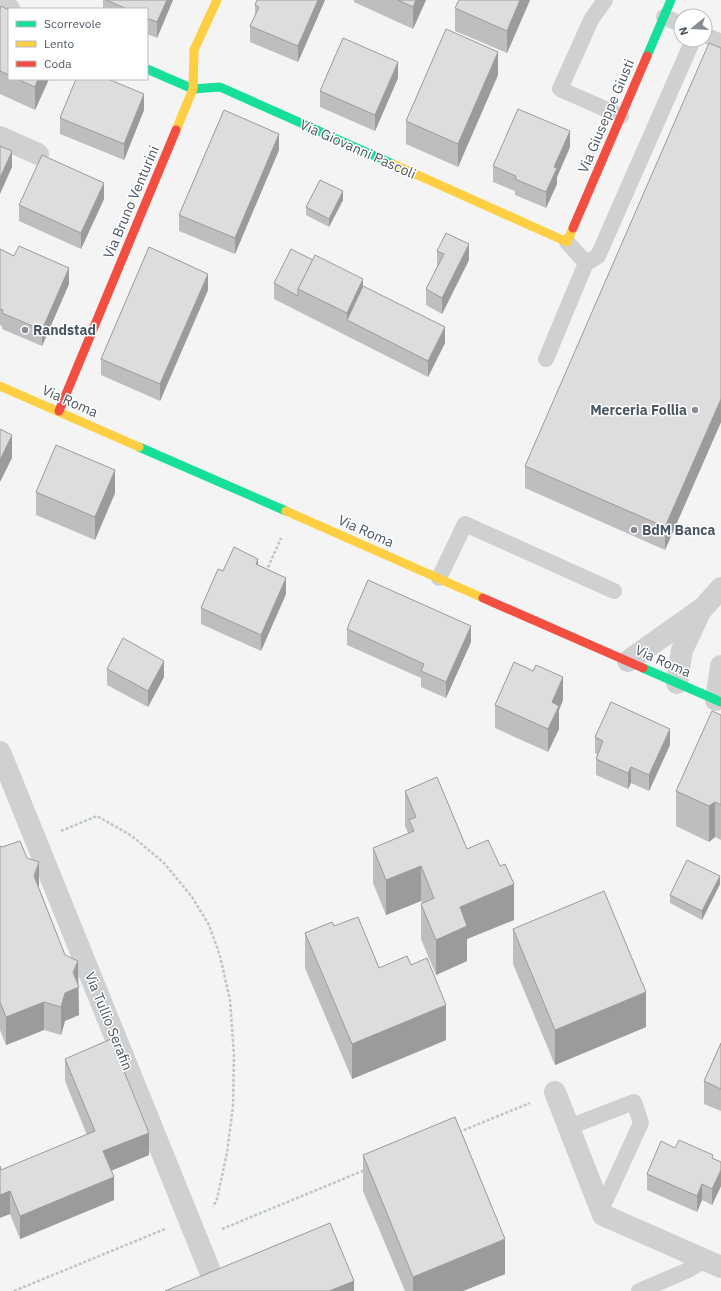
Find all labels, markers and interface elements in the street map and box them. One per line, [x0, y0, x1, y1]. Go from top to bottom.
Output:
legend [8, 8, 148, 80]
north arrow [673, 8, 713, 48]
text: Scorrevole [44, 16, 102, 31]
text: N [676, 25, 691, 37]
text: Lento [44, 36, 74, 51]
text: Coda [44, 56, 72, 71]
street label: Via Giuseppe Giusti [574, 56, 638, 176]
street label: Via Giovanni Pascoli [297, 115, 419, 183]
street label: Via Bruno Venturini [99, 143, 163, 261]
place label: Randstad [33, 321, 96, 339]
marker: Randstad [20, 325, 30, 335]
street label: Via Roma [39, 381, 101, 421]
place label: Merceria Follia [590, 401, 687, 419]
marker: Merceria Follia [690, 405, 700, 415]
street label: Via Roma [335, 511, 397, 551]
place label: BdM Banca [642, 521, 716, 539]
marker: BdM Banca [629, 525, 639, 535]
street label: Via Roma [632, 641, 694, 681]
street label: Via Tullio Serafin [81, 969, 137, 1073]

